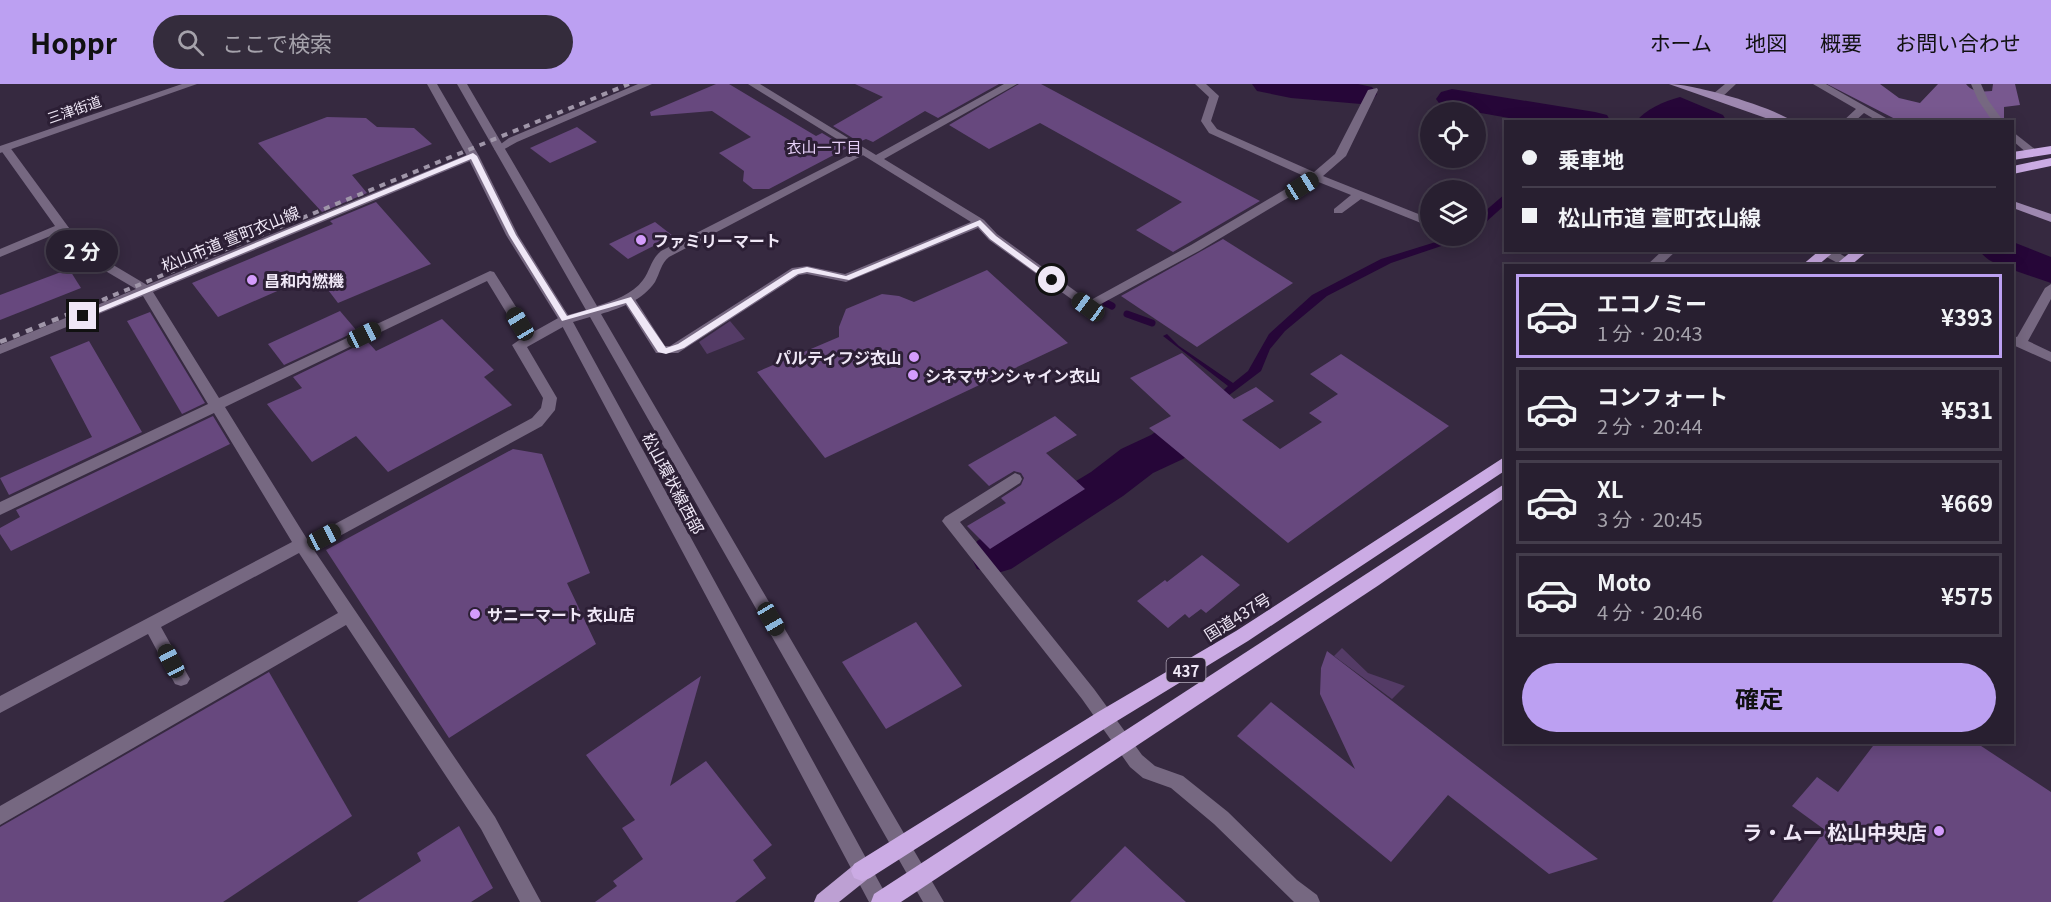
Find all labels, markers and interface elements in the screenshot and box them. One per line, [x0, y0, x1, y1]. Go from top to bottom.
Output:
search box [153, 15, 573, 69]
text: Hoppr [30, 22, 117, 62]
icon: search [174, 26, 207, 59]
text: ここで検索 [222, 26, 332, 58]
text: ホーム [1650, 27, 1712, 57]
text: 地図 [1745, 27, 1787, 57]
text: 概要 [1820, 27, 1862, 57]
text: お問い合わせ [1895, 27, 2021, 57]
street label: 三津街道 [44, 90, 104, 128]
map controls [1420, 102, 1486, 246]
button: locate [1420, 102, 1486, 168]
district label: 衣山一丁目 [786, 136, 862, 157]
text: 乗車地 [1558, 142, 1624, 174]
car [1282, 169, 1322, 203]
button: layers [1420, 180, 1486, 246]
street label: 松山市道 萱町衣山線 [157, 199, 303, 277]
text: 松山市道 萱町衣山線 [1558, 200, 1761, 232]
place label: ファミリーマート [653, 228, 781, 252]
callout: 2 分 [47, 229, 119, 271]
marker: ファミリーマート [634, 233, 648, 247]
text: 2 分 [64, 236, 100, 265]
route start [1038, 266, 1065, 293]
place label: 昌和内燃機 [264, 268, 344, 292]
marker: 昌和内燃機 [245, 273, 259, 287]
text: エコノミー [1597, 286, 1707, 318]
car [1068, 289, 1108, 325]
icon: car [1525, 289, 1579, 343]
text: ¥393 [1941, 300, 1993, 332]
route end [69, 302, 96, 329]
car [503, 304, 537, 344]
text: 1 分 · 20:43 [1597, 318, 1703, 347]
car [344, 319, 384, 351]
place label: パルティフジ衣山 [775, 345, 902, 369]
marker: パルティフジ衣山 [907, 350, 921, 364]
place label: シネマサンシャイン衣山 [925, 363, 1101, 387]
marker: シネマサンシャイン衣山 [906, 368, 920, 382]
text: コンフォート [1597, 379, 1728, 411]
icon: car [1525, 382, 1579, 436]
text: ¥531 [1941, 393, 1993, 425]
text: 2 分 · 20:44 [1597, 411, 1703, 440]
street label: 松山環状線西部 [637, 428, 711, 538]
text: XL [1597, 472, 1624, 504]
icon: car [1525, 475, 1579, 529]
text: ¥669 [1941, 486, 1993, 518]
text: 3 分 · 20:45 [1597, 504, 1703, 533]
car [304, 521, 344, 553]
text: Moto [1597, 565, 1651, 597]
icon: car [1525, 568, 1579, 622]
text: ¥575 [1941, 579, 1993, 611]
street label: 国道437号 [1199, 586, 1275, 646]
text: 4 分 · 20:46 [1597, 597, 1703, 626]
car [754, 599, 788, 639]
place label: サニーマート 衣山店 [487, 602, 635, 626]
marker: サニーマート 衣山店 [468, 607, 482, 621]
car [155, 641, 187, 681]
road number: 437 [1166, 658, 1206, 682]
button: 確定 [1522, 663, 1996, 732]
place label: ラ・ムー 松山中央店 [1742, 817, 1927, 846]
marker: ラ・ムー 松山中央店 [1932, 824, 1946, 838]

